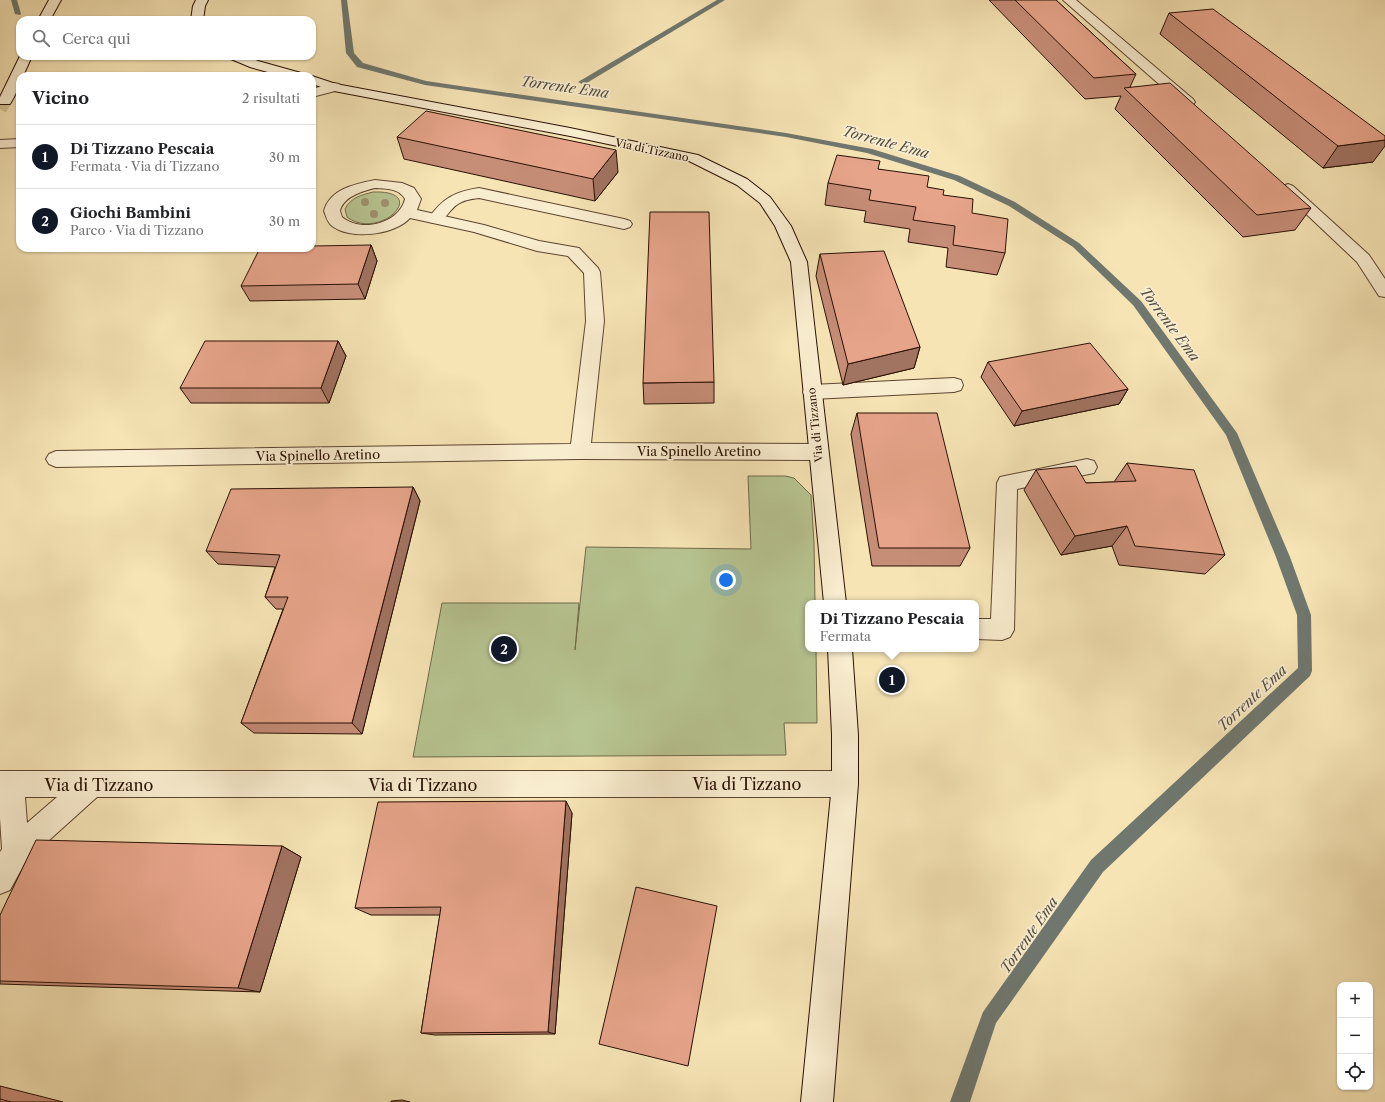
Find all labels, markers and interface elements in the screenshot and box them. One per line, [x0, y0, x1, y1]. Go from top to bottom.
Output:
search box [16, 16, 316, 60]
icon: search [30, 27, 52, 49]
text: Cerca qui [62, 29, 131, 48]
water label: Torrente Ema [520, 72, 611, 102]
text: Vicino [32, 88, 89, 108]
text: 2 risultati [242, 90, 300, 106]
water label: Torrente Ema [841, 122, 932, 162]
street label: Via di Tizzano [613, 135, 690, 165]
text: Di Tizzano Pescaia [70, 139, 214, 158]
text: 1 [42, 149, 48, 165]
text: 30 m [269, 149, 300, 165]
text: Fermata · Via di Tizzano [70, 158, 219, 174]
text: Giochi Bambini [70, 203, 191, 222]
text: 2 [41, 213, 49, 229]
text: 30 m [269, 213, 300, 229]
text: Parco · Via di Tizzano [70, 222, 204, 238]
water label: Torrente Ema [1136, 283, 1204, 365]
street label: Via di Tizzano [804, 387, 826, 464]
street label: Via Spinello Aretino [636, 443, 761, 459]
street label: Via Spinello Aretino [255, 446, 380, 464]
your location [716, 570, 736, 590]
popup [805, 600, 979, 652]
text: Di Tizzano Pescaia [820, 609, 964, 628]
text: Fermata [820, 628, 871, 644]
pin: 2 [491, 634, 517, 664]
water label: Torrente Ema [1213, 661, 1291, 735]
pin: 1 [879, 665, 905, 695]
street label: Via di Tizzano [692, 774, 802, 794]
street label: Via di Tizzano [44, 775, 154, 795]
street label: Via di Tizzano [368, 775, 478, 795]
water label: Torrente Ema [996, 893, 1062, 977]
map controls [1337, 982, 1373, 1090]
button: + [1337, 982, 1373, 1018]
button: − [1337, 1018, 1373, 1054]
button: locate [1337, 1054, 1373, 1090]

